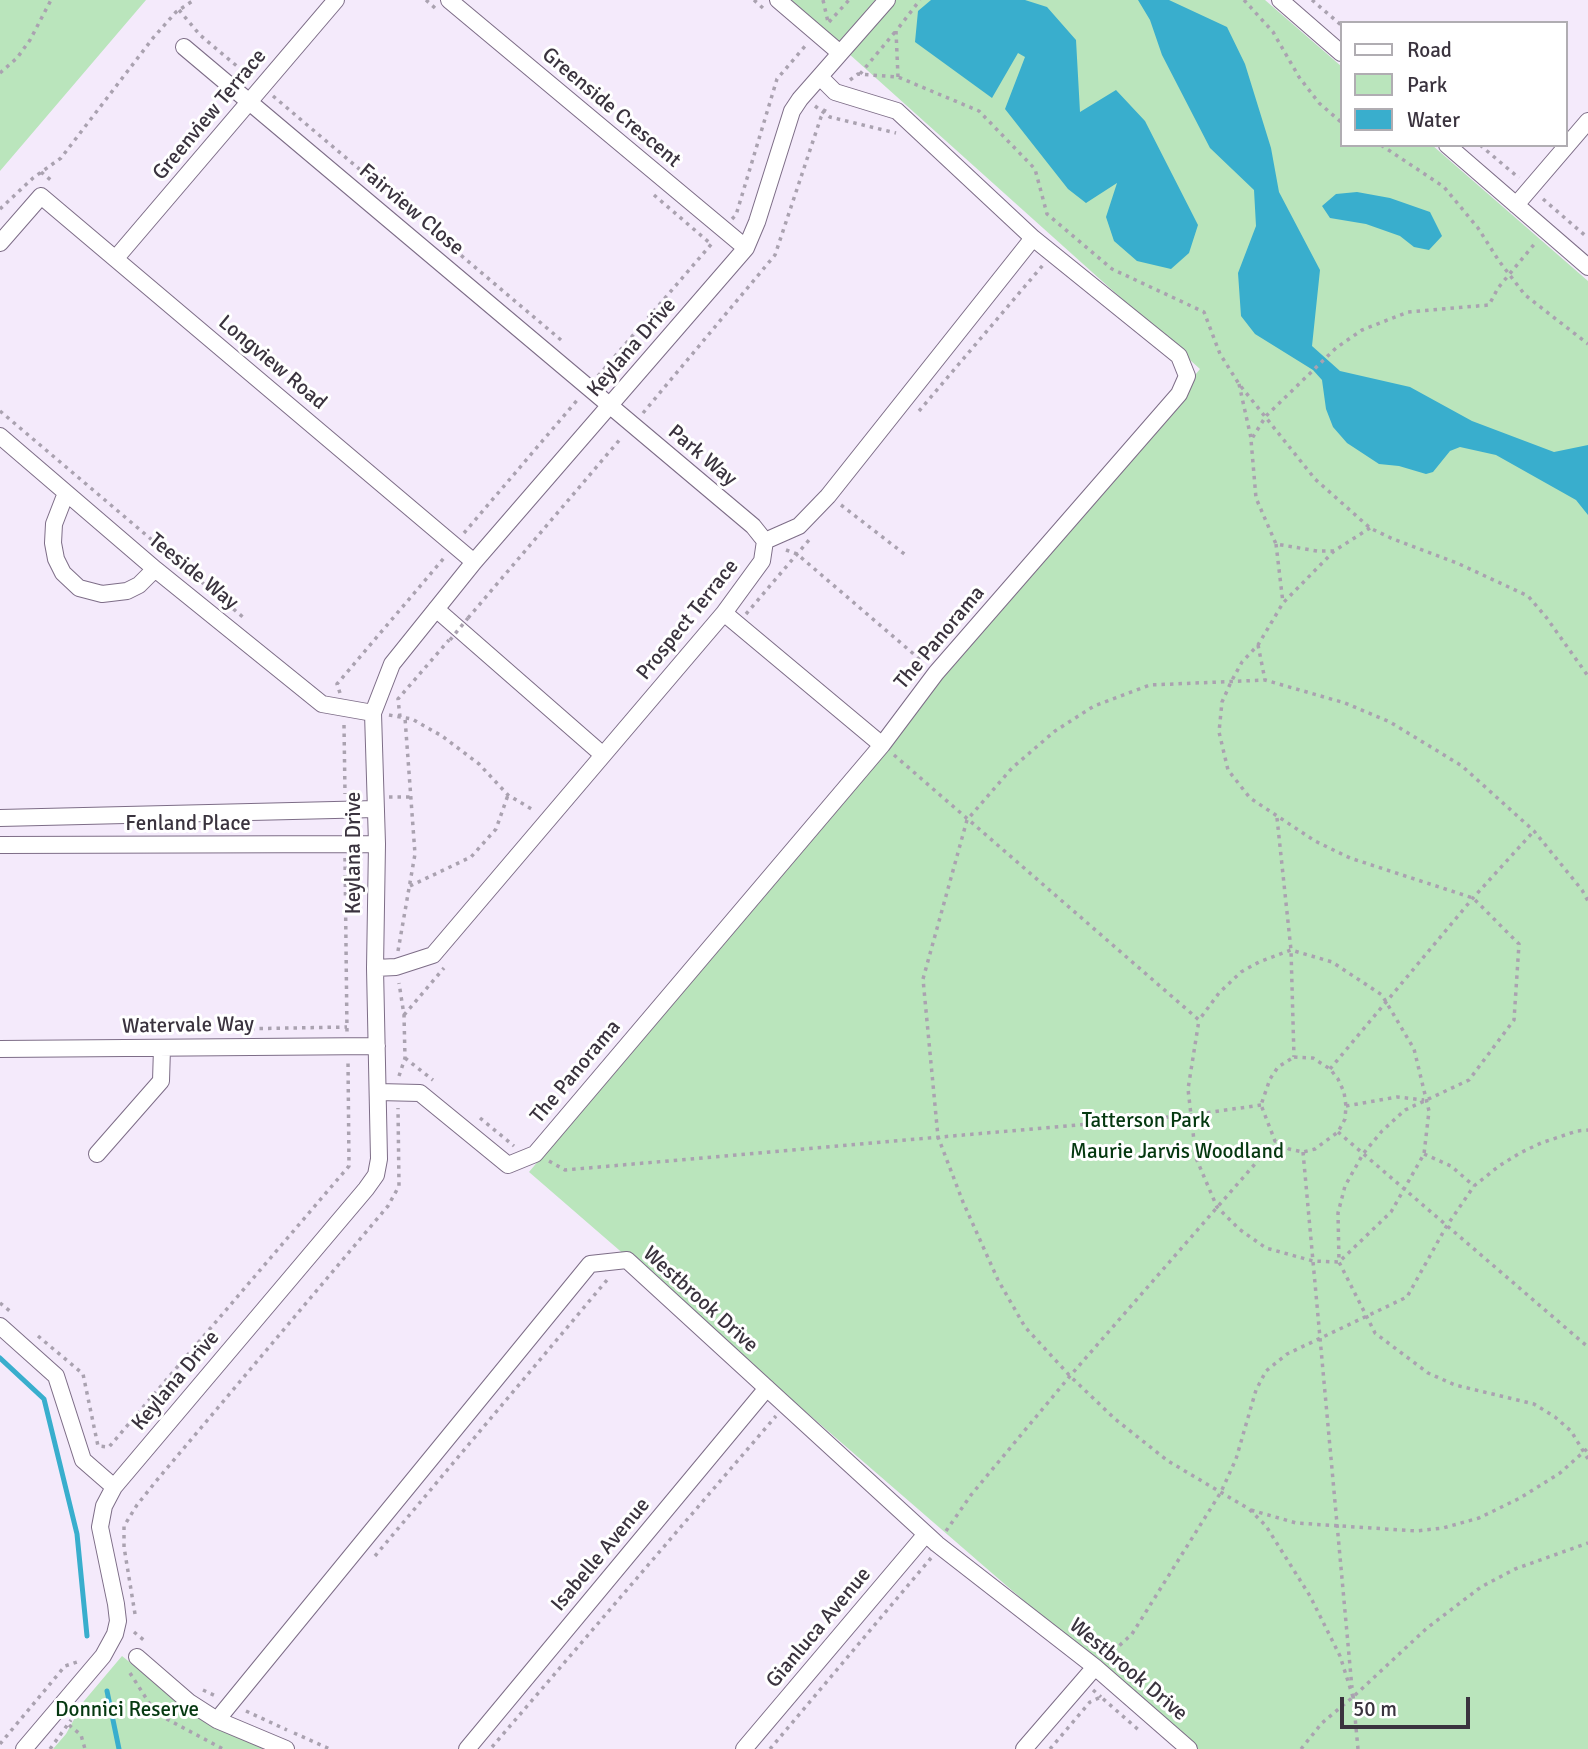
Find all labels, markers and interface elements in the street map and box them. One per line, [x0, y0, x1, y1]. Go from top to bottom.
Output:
legend [1340, 21, 1567, 147]
text: Road [1407, 37, 1452, 63]
street label: Greenside Crescent [537, 43, 685, 173]
street label: Greenview Terrace [148, 44, 272, 186]
text: Park [1407, 72, 1447, 98]
text: Water [1407, 107, 1460, 133]
street label: Fairview Close [353, 159, 469, 261]
street label: Keylana Drive [582, 293, 682, 403]
street label: Longview Road [213, 310, 331, 416]
street label: Park Way [662, 420, 742, 492]
street label: Teeside Way [143, 528, 243, 616]
street label: Prospect Terrace [632, 555, 744, 685]
street label: The Panorama [890, 581, 990, 695]
street label: Keylana Drive [341, 792, 367, 914]
street label: Fenland Place [125, 811, 251, 837]
street label: Watervale Way [122, 1012, 254, 1040]
street label: The Panorama [526, 1015, 626, 1129]
park label: Tatterson Park [1082, 1108, 1210, 1134]
park label: Maurie Jarvis Woodland [1070, 1139, 1284, 1165]
street label: Westbrook Drive [637, 1242, 763, 1358]
street label: Keylana Drive [127, 1326, 225, 1436]
street label: Isabelle Avenue [546, 1493, 656, 1617]
street label: Gianluca Avenue [761, 1563, 877, 1693]
street label: Westbrook Drive [1064, 1613, 1192, 1727]
scale bar [1343, 1682, 1472, 1726]
text: 50 m [1353, 1696, 1397, 1722]
park label: Donnici Reserve [55, 1697, 199, 1723]

